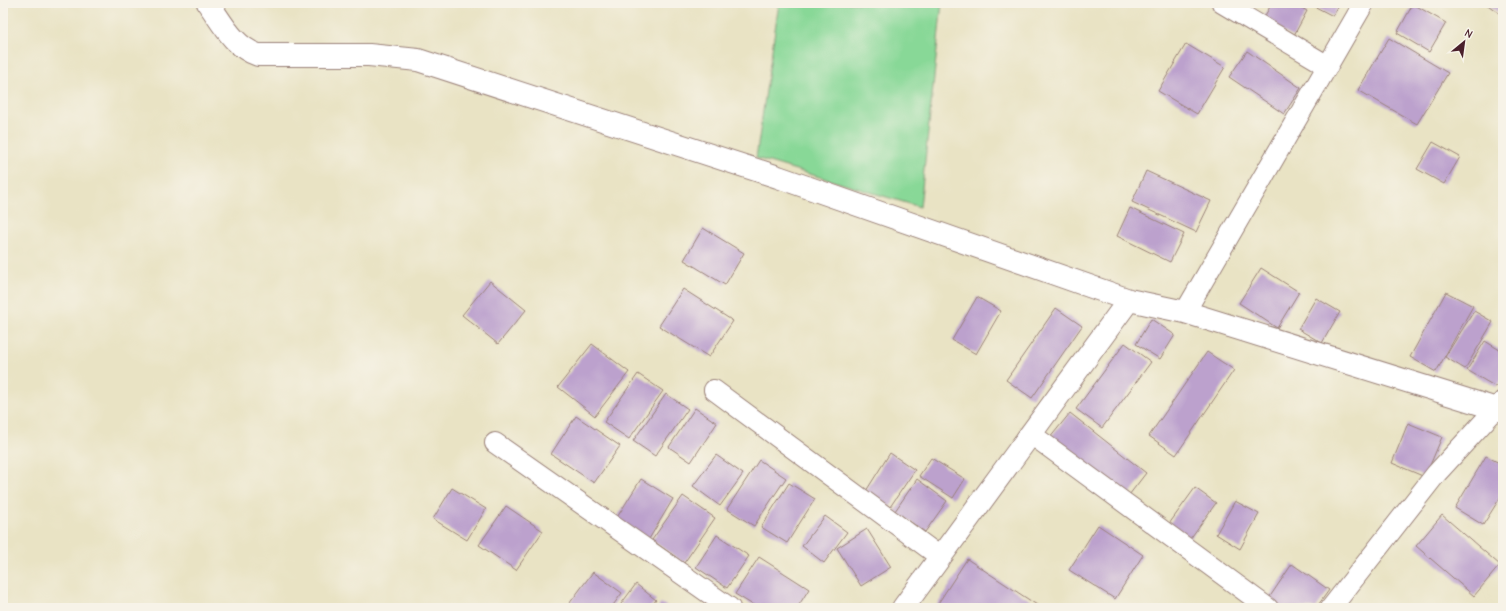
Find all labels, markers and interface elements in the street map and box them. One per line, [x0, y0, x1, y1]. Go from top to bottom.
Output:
north arrow [1444, 22, 1484, 62]
text: N [1462, 26, 1475, 41]

